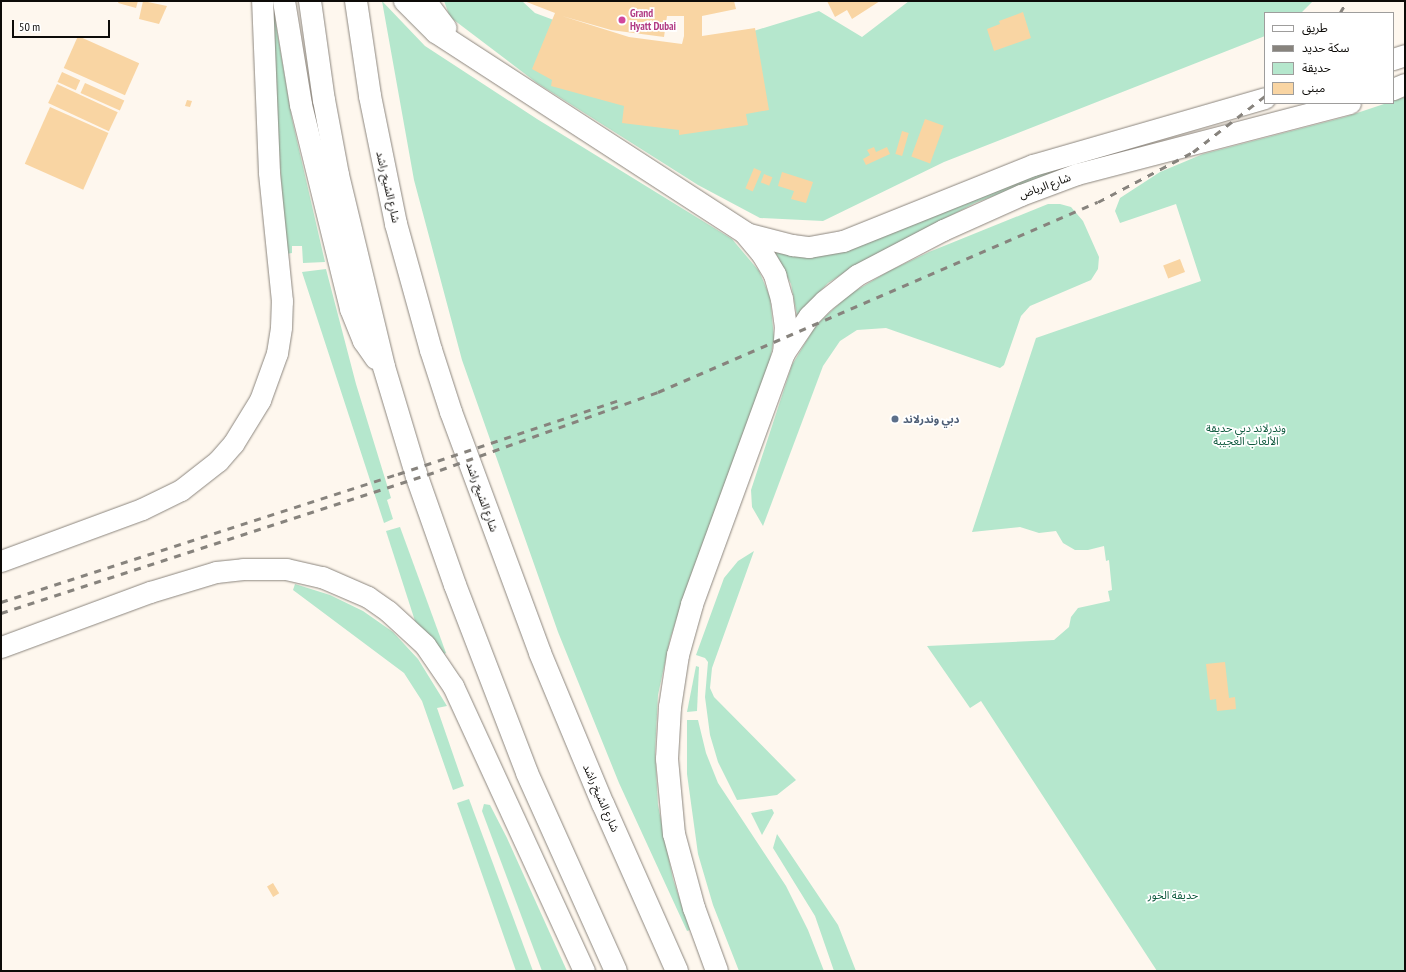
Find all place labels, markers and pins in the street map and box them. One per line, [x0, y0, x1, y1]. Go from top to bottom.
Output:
place label: Grand Hyatt Dubai [630, 7, 676, 33]
marker: Grand Hyatt Dubai [617, 15, 627, 25]
place label: دبي وندرلاند [903, 412, 959, 426]
marker: دبي وندرلاند [890, 414, 900, 424]

